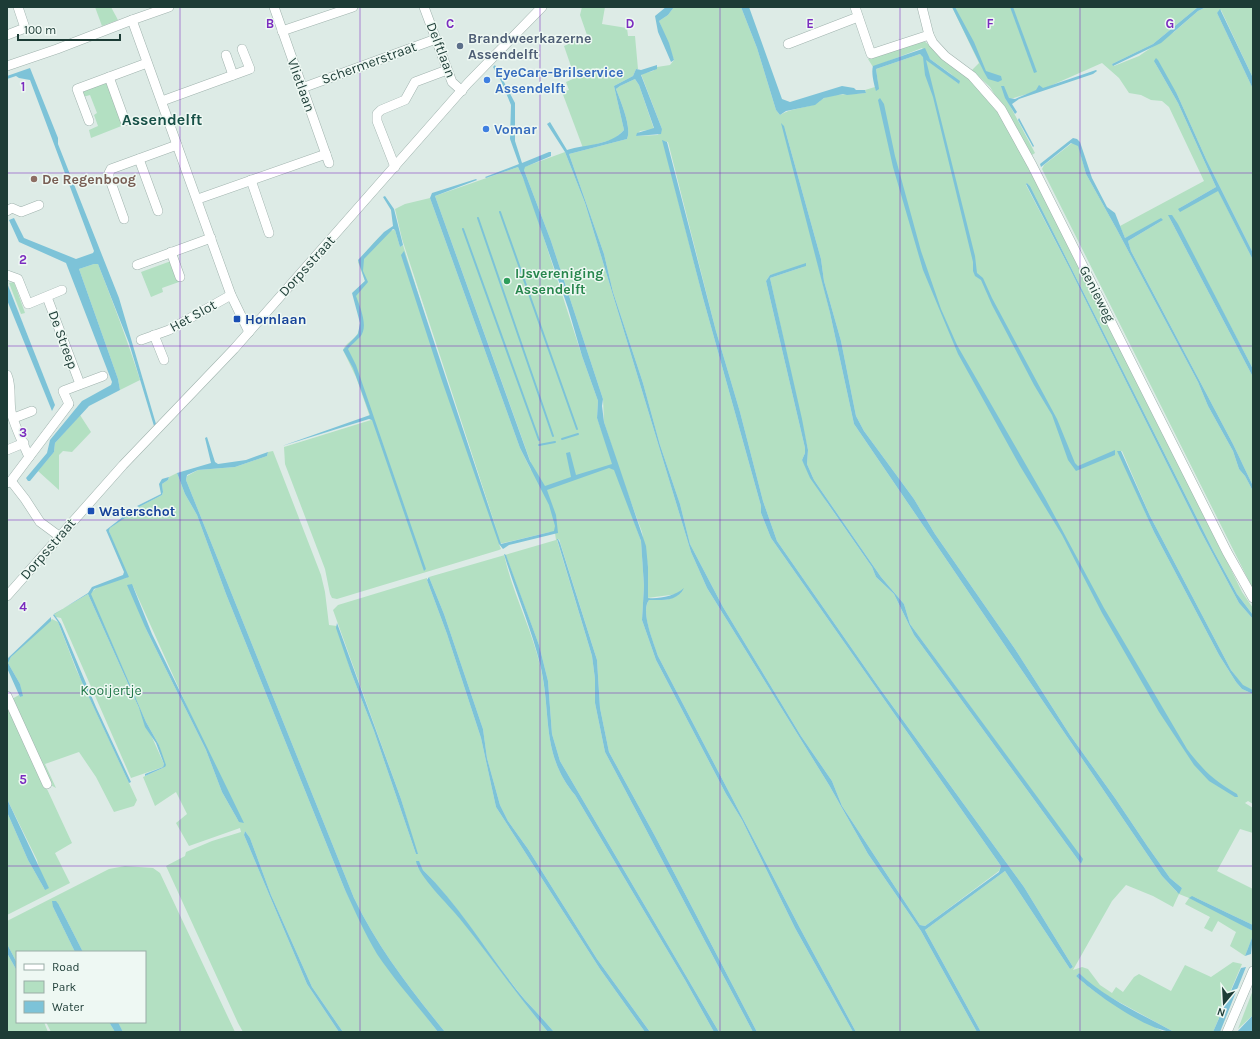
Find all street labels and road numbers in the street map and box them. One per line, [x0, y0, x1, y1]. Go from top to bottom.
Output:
street label: Delftlaan [423, 20, 459, 80]
street label: Schermerstraat [319, 38, 419, 88]
street label: Vlietlaan [283, 56, 319, 114]
street label: Dorpsstraat [275, 232, 339, 300]
street label: Genieweg [1076, 263, 1119, 325]
street label: Het Slot [167, 296, 219, 336]
street label: De Streep [45, 308, 81, 372]
street label: Dorpsstraat [17, 515, 79, 583]

